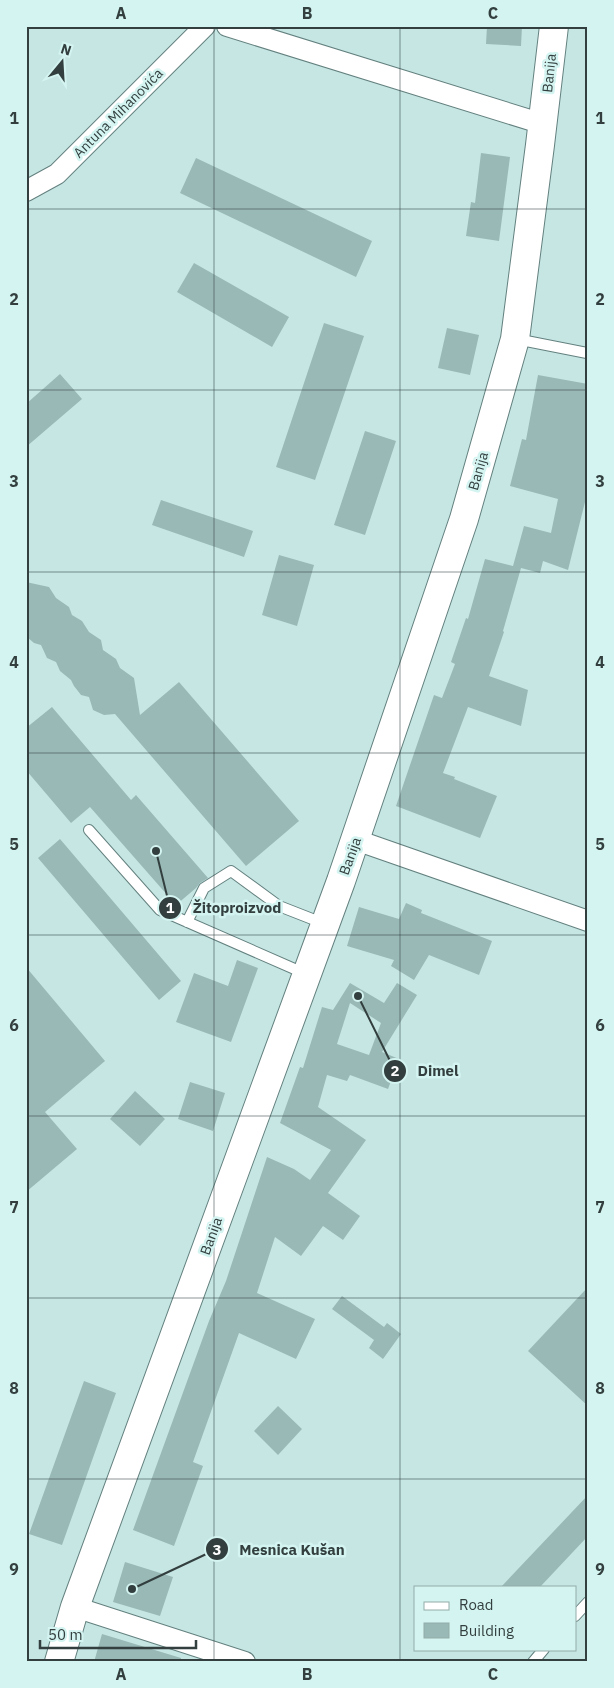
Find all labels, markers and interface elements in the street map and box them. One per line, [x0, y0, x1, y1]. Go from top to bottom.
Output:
text: A [116, 3, 127, 23]
text: B [302, 3, 313, 23]
text: C [488, 3, 498, 23]
north arrow [38, 38, 88, 88]
text: N [58, 40, 74, 60]
street label: Banija [538, 52, 560, 93]
street label: Antuna Mihanovića [69, 64, 167, 162]
text: 1 [9, 108, 19, 128]
text: 1 [595, 108, 605, 128]
text: 2 [9, 289, 19, 309]
text: 2 [595, 289, 605, 309]
street label: Banija [464, 449, 492, 492]
text: 3 [9, 471, 19, 491]
text: 3 [595, 471, 605, 491]
text: 4 [9, 652, 19, 672]
text: 4 [595, 652, 605, 672]
text: 5 [9, 834, 19, 854]
street label: Banija [335, 834, 365, 877]
text: 5 [595, 834, 605, 854]
callout: Žitoproizvod [158, 893, 292, 923]
text: 1 [165, 898, 175, 917]
text: Žitoproizvod [193, 898, 281, 917]
text: 6 [9, 1015, 19, 1035]
text: 6 [595, 1015, 605, 1035]
callout: Dimel [383, 1056, 469, 1086]
text: 2 [390, 1061, 400, 1080]
text: Dimel [417, 1061, 459, 1080]
text: 7 [9, 1197, 19, 1217]
text: 7 [595, 1197, 605, 1217]
street label: Banija [196, 1214, 226, 1257]
text: 8 [9, 1378, 19, 1398]
text: 8 [595, 1378, 605, 1398]
callout: Mesnica Kušan [204, 1534, 355, 1564]
text: 3 [212, 1540, 222, 1559]
text: Mesnica Kušan [239, 1540, 345, 1559]
text: 9 [9, 1559, 19, 1579]
text: 9 [595, 1559, 605, 1579]
legend [414, 1586, 576, 1650]
text: Road [459, 1595, 494, 1614]
scale bar [40, 1618, 196, 1650]
text: Building [459, 1621, 514, 1640]
text: 50 m [48, 1625, 83, 1644]
text: A [116, 1664, 127, 1684]
text: B [302, 1664, 313, 1684]
text: C [488, 1664, 498, 1684]

